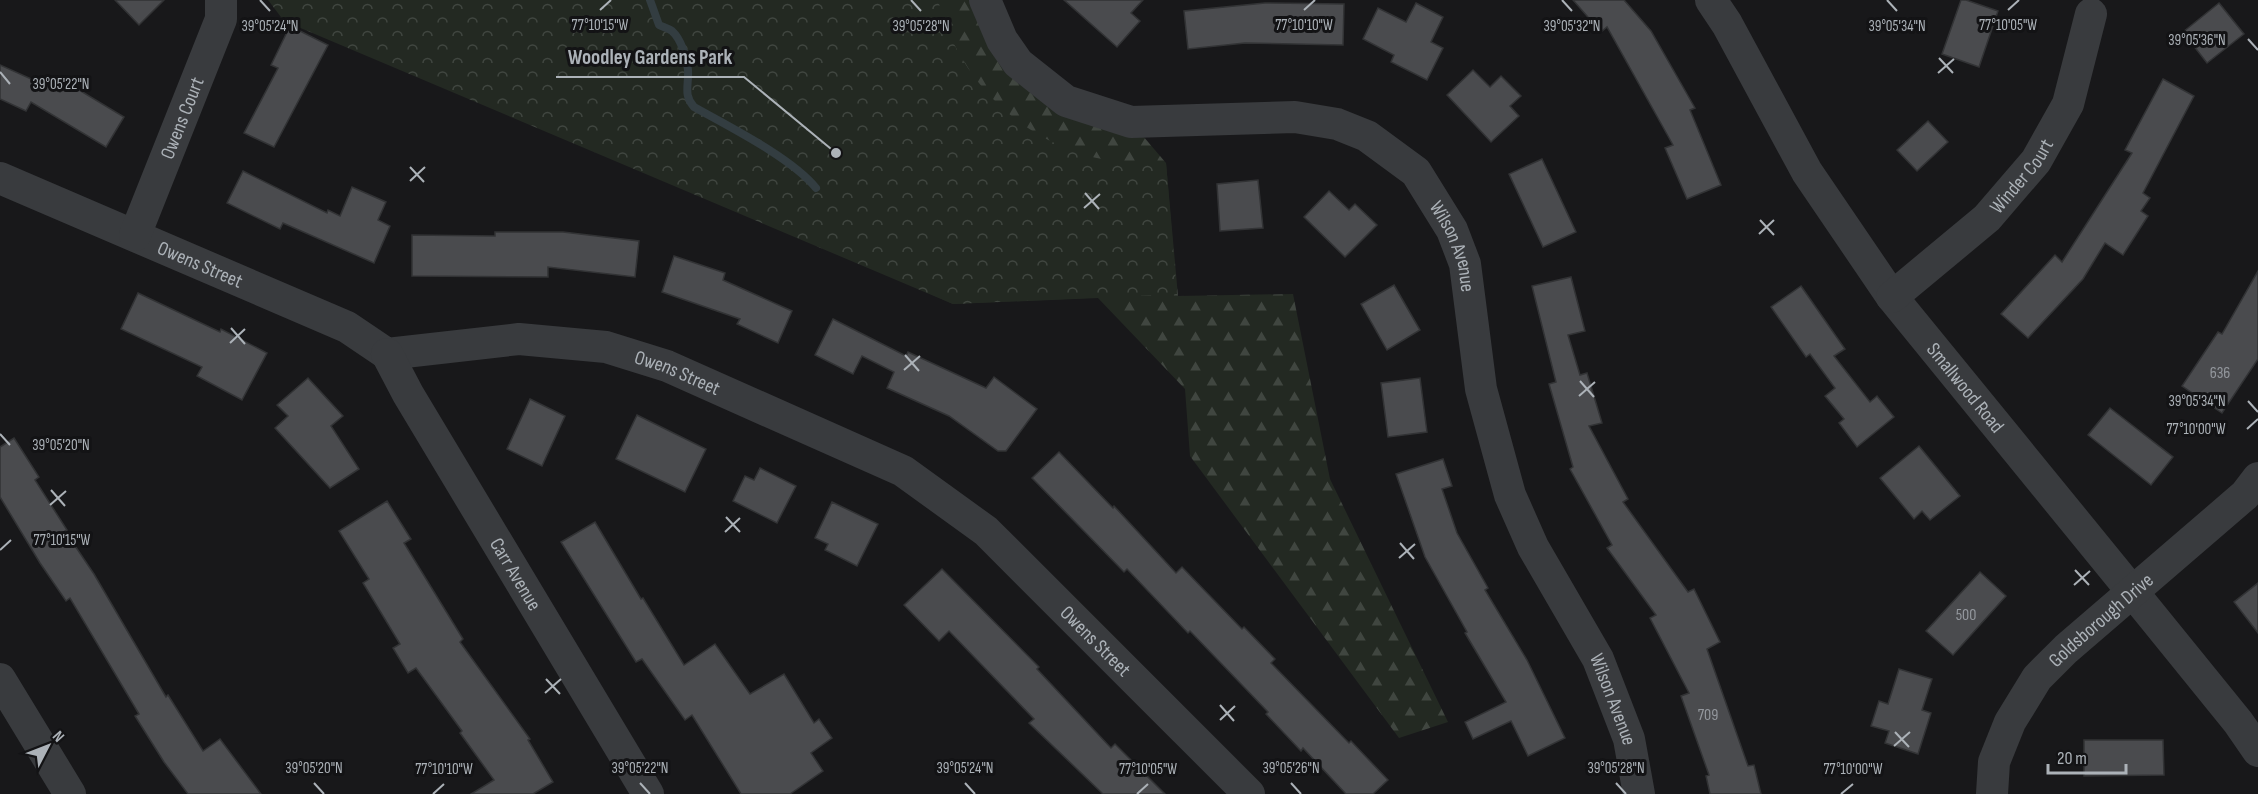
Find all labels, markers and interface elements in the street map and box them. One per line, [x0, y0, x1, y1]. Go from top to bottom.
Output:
text: 77°10'15"W [572, 16, 629, 35]
text: 77°10'10"W [1275, 16, 1333, 35]
text: 77°10'05"W [1979, 16, 2037, 35]
text: 39°05'24"N [242, 17, 298, 36]
text: 39°05'28"N [892, 17, 950, 36]
text: 39°05'32"N [1544, 17, 1600, 36]
text: 39°05'34"N [1868, 17, 1926, 36]
text: 39°05'36"N [2168, 31, 2226, 50]
callout: Woodley Gardens Park [556, 38, 744, 77]
text: Woodley Gardens Park [568, 45, 732, 70]
street label: Owens Court [155, 74, 210, 163]
text: 39°05'22"N [33, 75, 89, 94]
street label: Winder Court [1985, 135, 2059, 219]
street label: Wilson Avenue [1424, 197, 1479, 293]
street label: Owens Street [154, 236, 246, 294]
street label: Smallwood Road [1921, 338, 2009, 438]
street label: Owens Street [632, 346, 724, 401]
house number: 636 [2210, 364, 2230, 383]
text: 39°05'34"N [2168, 392, 2226, 411]
text: 77°10'00"W [2167, 420, 2226, 439]
text: 39°05'20"N [32, 436, 90, 455]
text: 77°10'15"W [34, 531, 91, 550]
street label: Carr Avenue [484, 534, 546, 615]
street label: Goldsborough Drive [2044, 568, 2158, 673]
street label: Owens Street [1055, 601, 1135, 682]
house number: 500 [1956, 606, 1976, 625]
street label: Wilson Avenue [1584, 650, 1641, 747]
house number: 709 [1698, 706, 1718, 725]
north arrow [18, 716, 78, 776]
text: N [48, 727, 68, 746]
scale bar [2048, 737, 2126, 775]
text: 20 m [2057, 748, 2087, 769]
text: 39°05'20"N [285, 759, 343, 778]
text: 39°05'22"N [612, 759, 668, 778]
text: 39°05'24"N [937, 759, 993, 778]
text: 39°05'26"N [1262, 759, 1320, 778]
text: 39°05'28"N [1587, 759, 1645, 778]
text: 77°10'10"W [415, 760, 473, 779]
text: 77°10'05"W [1119, 760, 1177, 779]
text: 77°10'00"W [1824, 760, 1883, 779]

